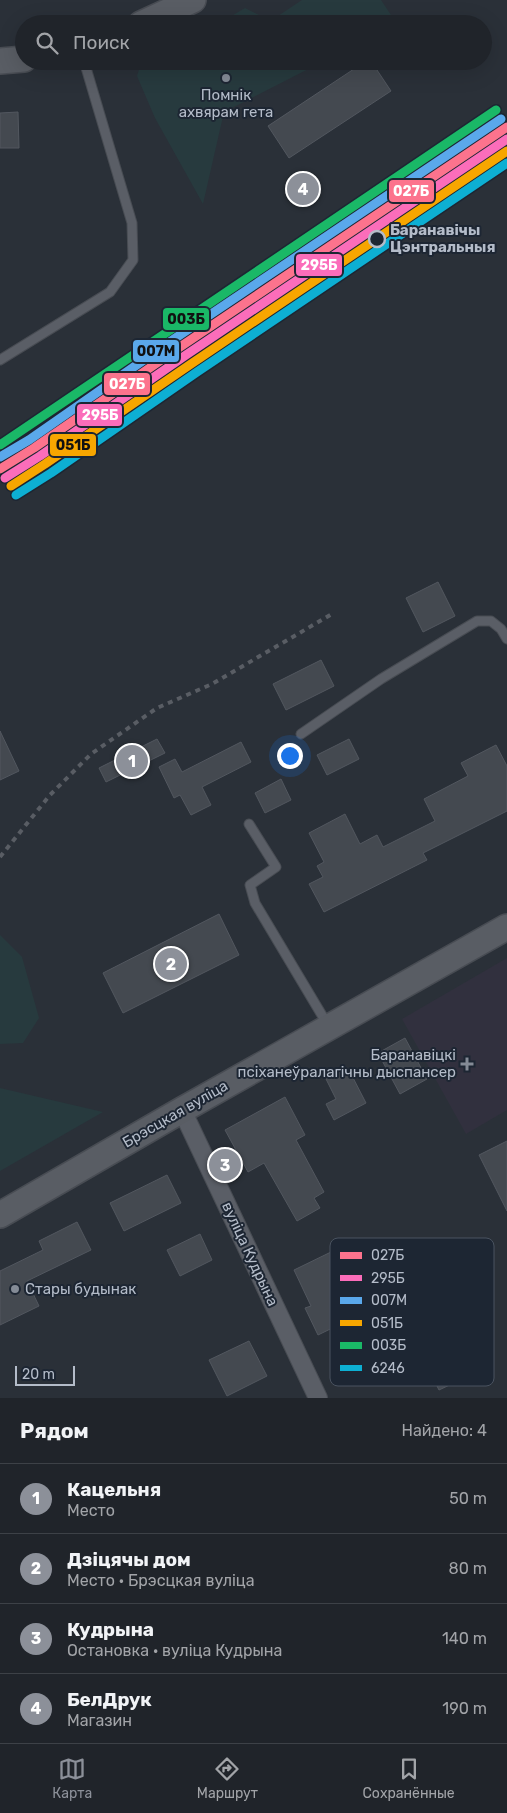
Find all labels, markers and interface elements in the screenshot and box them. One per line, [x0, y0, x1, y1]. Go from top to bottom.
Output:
search box [15, 15, 492, 70]
icon: search [33, 29, 61, 57]
text: Поиск [73, 31, 130, 54]
marker: Помнік ахвярам гета [220, 72, 232, 84]
place label: Помнік ахвярам гета [179, 86, 273, 121]
pin: 4 [287, 170, 319, 208]
line badge: 027Б [388, 179, 435, 203]
text: 027Б [393, 183, 430, 200]
place label: Баранавічы Цэнтральныя [390, 221, 495, 256]
marker: Баранавічы Цэнтральныя [368, 230, 386, 248]
line badge: 295Б [295, 253, 343, 277]
text: 295Б [301, 257, 338, 274]
line badge: 003Б [162, 307, 210, 331]
text: 003Б [167, 311, 206, 328]
line badge: 007М [132, 339, 180, 363]
text: 007М [137, 343, 175, 360]
line badge: 027Б [103, 372, 151, 396]
text: 027Б [109, 376, 146, 393]
line badge: 295Б [76, 403, 123, 427]
text: 295Б [82, 407, 119, 424]
line badge: 051Б [49, 433, 97, 457]
text: 051Б [56, 437, 91, 454]
pin: 1 [116, 742, 148, 780]
your location [277, 743, 303, 769]
pin: 2 [155, 945, 187, 983]
place label: Баранавіцкі псіханеўралагічны дыспансер [238, 1046, 456, 1081]
marker: Баранавіцкі псіханеўралагічны дыспансер [460, 1057, 474, 1071]
street label: Брэсцкая вуліца [119, 1077, 231, 1151]
pin: 3 [209, 1146, 241, 1184]
street label: вуліца Кудрына [218, 1199, 282, 1309]
legend [330, 1238, 494, 1386]
text: 027Б [371, 1247, 404, 1264]
text: 295Б [371, 1270, 405, 1287]
place label: Стары будынак [25, 1280, 136, 1298]
marker: Стары будынак [9, 1283, 21, 1295]
text: 007М [371, 1292, 407, 1309]
text: 051Б [371, 1315, 403, 1332]
text: 003Б [371, 1337, 406, 1354]
text: 6246 [371, 1360, 405, 1377]
scale bar [15, 1363, 75, 1386]
text: 20 m [22, 1366, 55, 1383]
text: Рядом [20, 1418, 89, 1443]
text: Найдено: 4 [402, 1421, 487, 1440]
text: Кацельня [67, 1478, 161, 1501]
text: 1 [32, 1489, 40, 1508]
text: 50 m [449, 1489, 487, 1508]
text: Место [67, 1501, 115, 1520]
text: Дзіцячы дом [67, 1548, 191, 1571]
text: 2 [31, 1559, 41, 1578]
text: 80 m [449, 1559, 487, 1578]
text: Место · Брэсцкая вуліца [67, 1571, 255, 1590]
text: Кудрына [67, 1618, 154, 1641]
text: 3 [31, 1629, 41, 1648]
text: 140 m [442, 1629, 487, 1648]
text: Остановка · вуліца Кудрына [67, 1641, 282, 1660]
text: БелДрук [67, 1688, 152, 1711]
text: 4 [31, 1699, 41, 1718]
text: 190 m [442, 1699, 487, 1718]
text: Магазин [67, 1711, 132, 1730]
tab: Карта [52, 1755, 92, 1802]
tab: Маршрут [197, 1755, 258, 1802]
tab: Сохранённые [363, 1755, 455, 1802]

